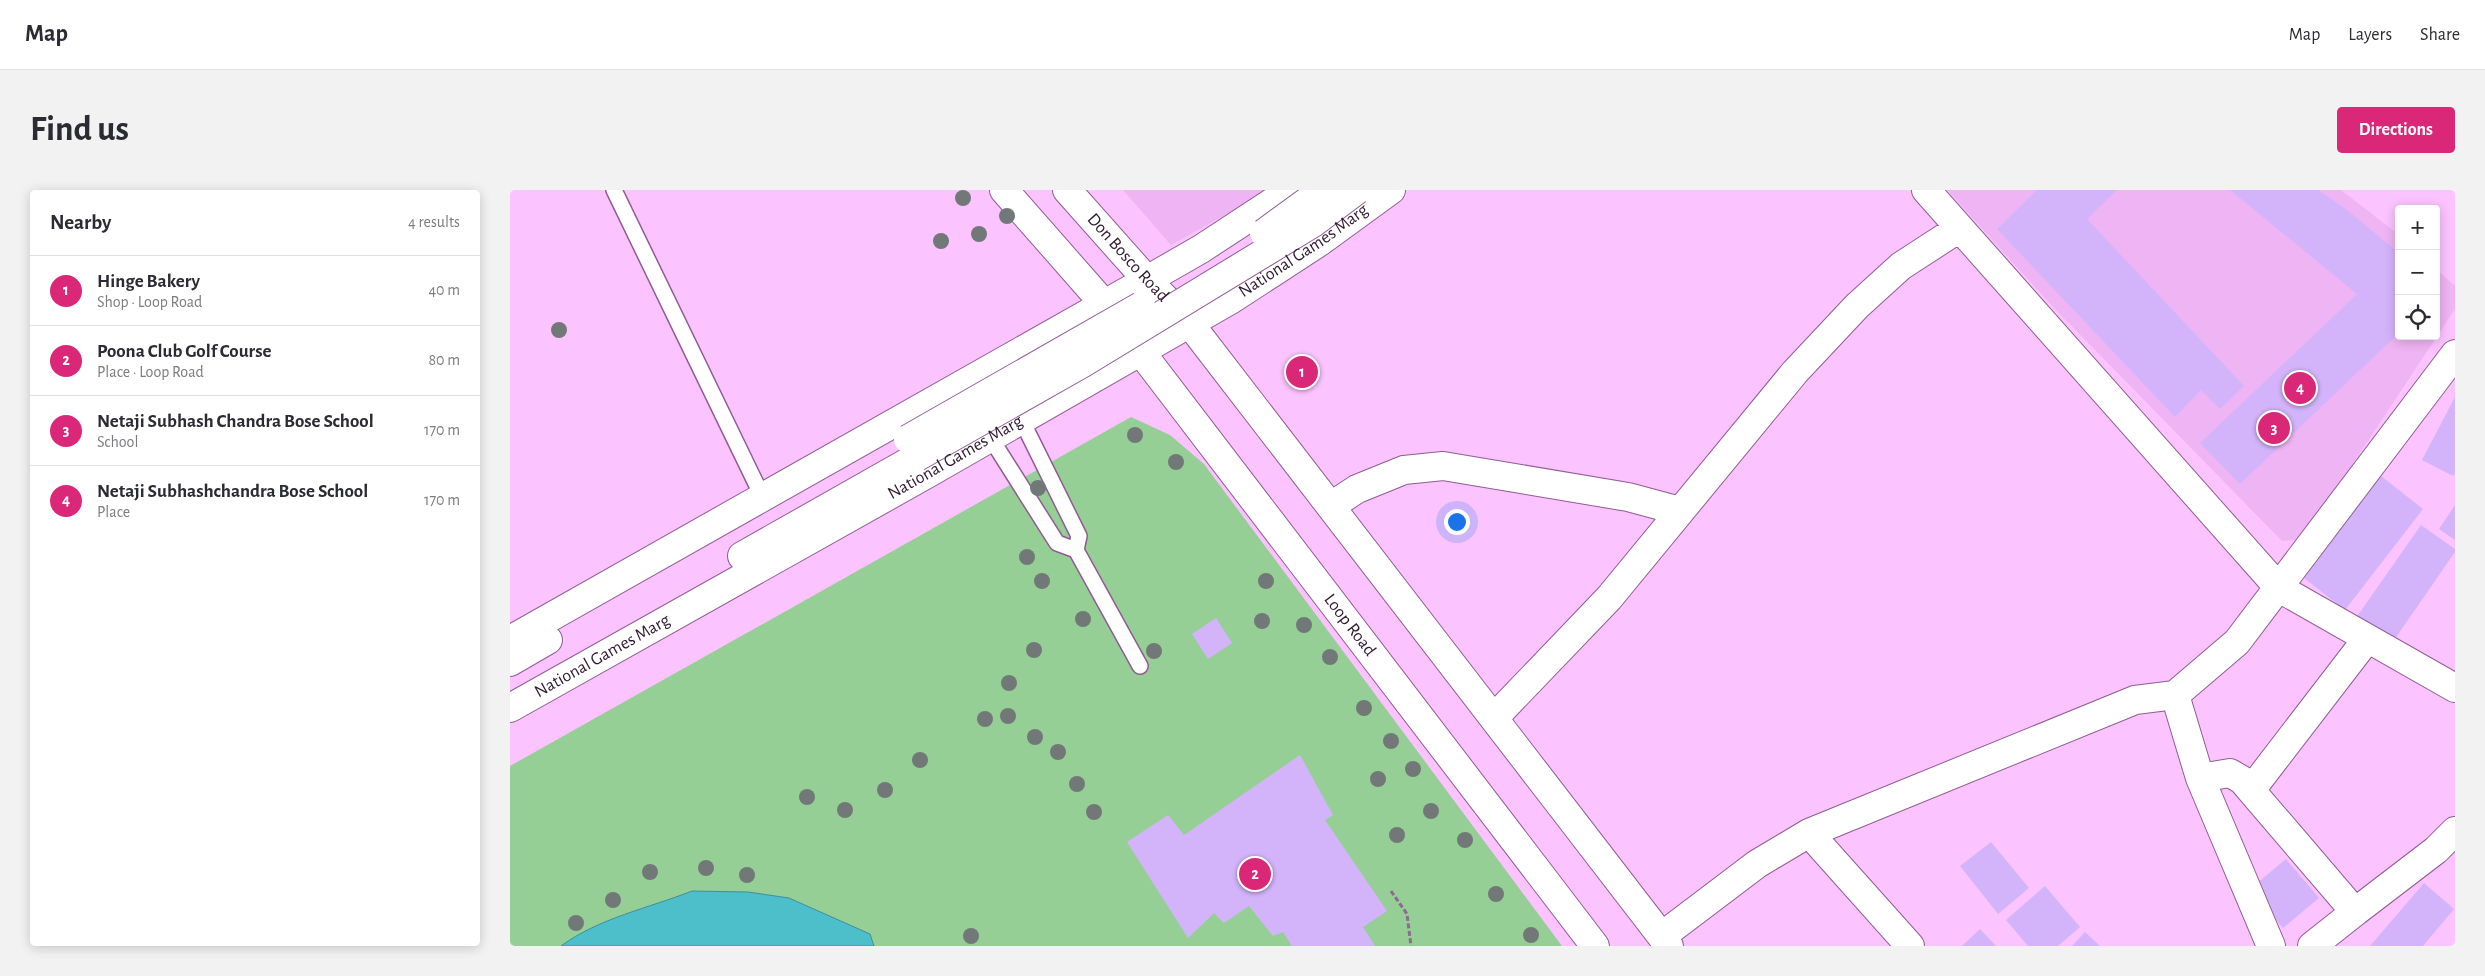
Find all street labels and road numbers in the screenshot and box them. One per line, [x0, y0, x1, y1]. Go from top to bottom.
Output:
street label: National Games Marg [1236, 201, 1372, 301]
street label: Don Bosco Road [1083, 210, 1172, 305]
street label: National Games Marg [885, 412, 1026, 503]
street label: Loop Road [1320, 591, 1379, 660]
street label: National Games Marg [532, 611, 673, 701]

